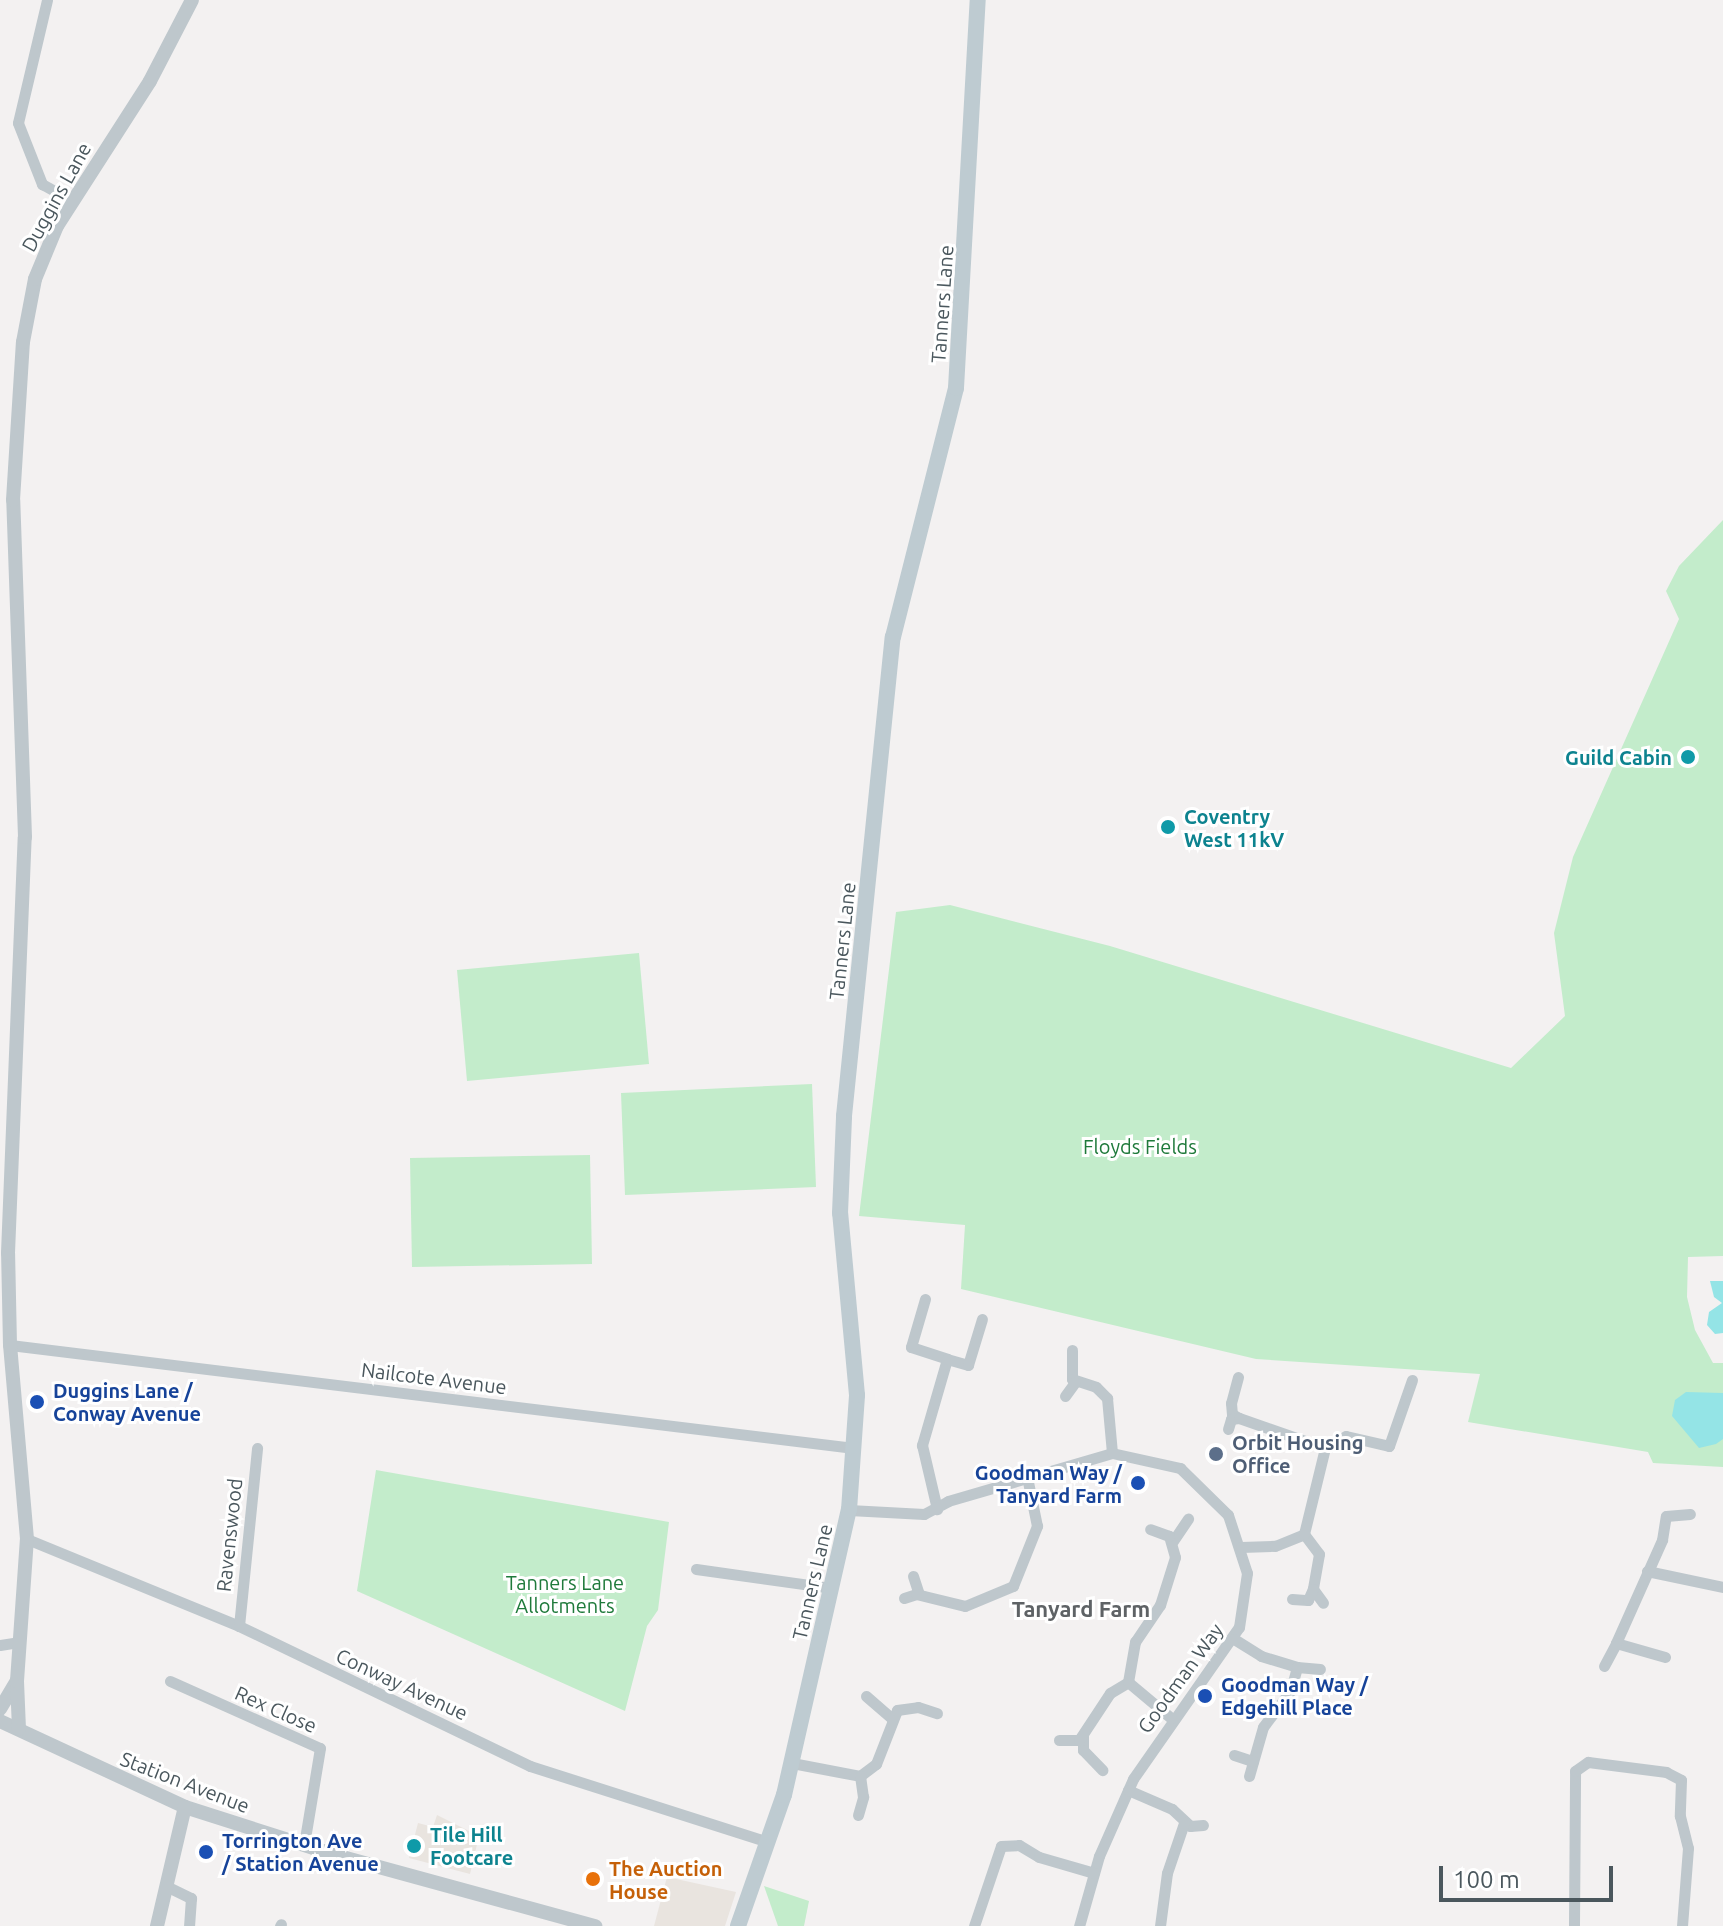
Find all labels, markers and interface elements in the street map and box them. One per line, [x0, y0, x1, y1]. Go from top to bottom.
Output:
street label: Duggins Lane [16, 138, 96, 256]
street label: Tanners Lane [926, 244, 958, 364]
place label: Guild Cabin [1565, 745, 1672, 769]
marker: Guild Cabin [1679, 748, 1697, 766]
place label: Coventry West 11kV [1184, 804, 1284, 851]
marker: Coventry West 11kV [1159, 818, 1177, 836]
street label: Tanners Lane [824, 881, 860, 1001]
park label: Floyds Fields [1083, 1134, 1197, 1158]
street label: Nailcote Avenue [360, 1357, 508, 1399]
place label: Duggins Lane / Conway Avenue [53, 1378, 201, 1425]
marker: Duggins Lane / Conway Avenue [28, 1393, 46, 1411]
place label: Orbit Housing Office [1232, 1430, 1364, 1477]
marker: Orbit Housing Office [1207, 1445, 1225, 1463]
place label: Goodman Way / Tanyard Farm [975, 1460, 1122, 1507]
marker: Goodman Way / Tanyard Farm [1129, 1474, 1147, 1492]
street label: Ravenswood [211, 1477, 247, 1593]
street label: Tanners Lane [787, 1522, 837, 1642]
park label: Tanners Lane Allotments [506, 1570, 624, 1617]
district label: Tanyard Farm [1012, 1596, 1150, 1622]
street label: Goodman Way [1132, 1618, 1228, 1738]
street label: Conway Avenue [332, 1643, 472, 1725]
place label: Goodman Way / Edgehill Place [1221, 1672, 1368, 1719]
street label: Rex Close [231, 1680, 321, 1738]
marker: Goodman Way / Edgehill Place [1196, 1687, 1214, 1705]
street label: Station Avenue [117, 1746, 253, 1818]
place label: Tile Hill Footcare [430, 1822, 513, 1869]
place label: Torrington Ave / Station Avenue [222, 1828, 379, 1875]
marker: Tile Hill Footcare [405, 1837, 423, 1855]
marker: Torrington Ave / Station Avenue [197, 1843, 215, 1861]
scale bar [1443, 1850, 1617, 1900]
place label: The Auction House [609, 1856, 722, 1903]
text: 100 m [1453, 1866, 1520, 1893]
marker: The Auction House [584, 1870, 602, 1888]

